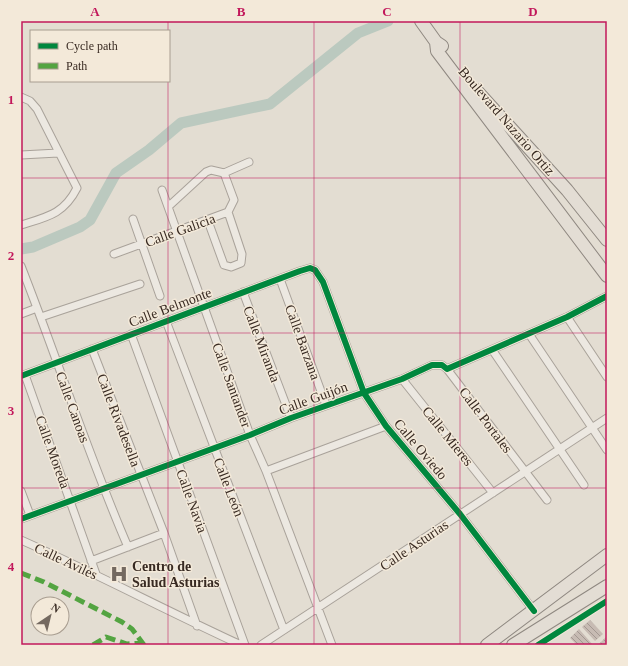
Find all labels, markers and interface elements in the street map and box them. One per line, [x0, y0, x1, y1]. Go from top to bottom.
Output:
text: A [90, 4, 100, 19]
text: B [237, 4, 246, 19]
text: C [382, 4, 392, 19]
text: D [528, 4, 538, 19]
legend [30, 30, 170, 82]
text: Cycle path [66, 39, 118, 53]
text: Path [66, 59, 87, 73]
street label: Boulevard Nazario Ortiz [456, 64, 558, 178]
text: 1 [8, 92, 14, 107]
street label: Calle Galicia [143, 211, 218, 250]
text: 2 [8, 248, 14, 263]
street label: Calle Belmonte [127, 285, 214, 330]
street label: Calle Barzana [282, 303, 323, 383]
street label: Calle Miranda [240, 304, 283, 385]
street label: Calle Santander [209, 341, 254, 430]
street label: Calle Canoas [53, 370, 92, 445]
street label: Calle Rivadesella [94, 372, 143, 470]
street label: Calle Guijón [277, 379, 350, 418]
street label: Calle Portales [456, 385, 515, 456]
text: 3 [8, 403, 15, 418]
street label: Calle Mieres [419, 404, 476, 469]
street label: Calle Moreda [32, 414, 73, 491]
street label: Calle Oviedo [391, 416, 450, 483]
street label: Calle León [210, 456, 247, 519]
street label: Calle Navia [173, 467, 210, 536]
street label: Calle Asturias [377, 517, 451, 574]
street label: Calle Avilés [32, 540, 100, 583]
text: 4 [8, 559, 15, 574]
place label: Centro de Salud Asturias [132, 559, 220, 590]
hospital icon: Centro de Salud Asturias [109, 564, 129, 584]
north arrow [30, 596, 70, 636]
text: N [49, 601, 62, 615]

